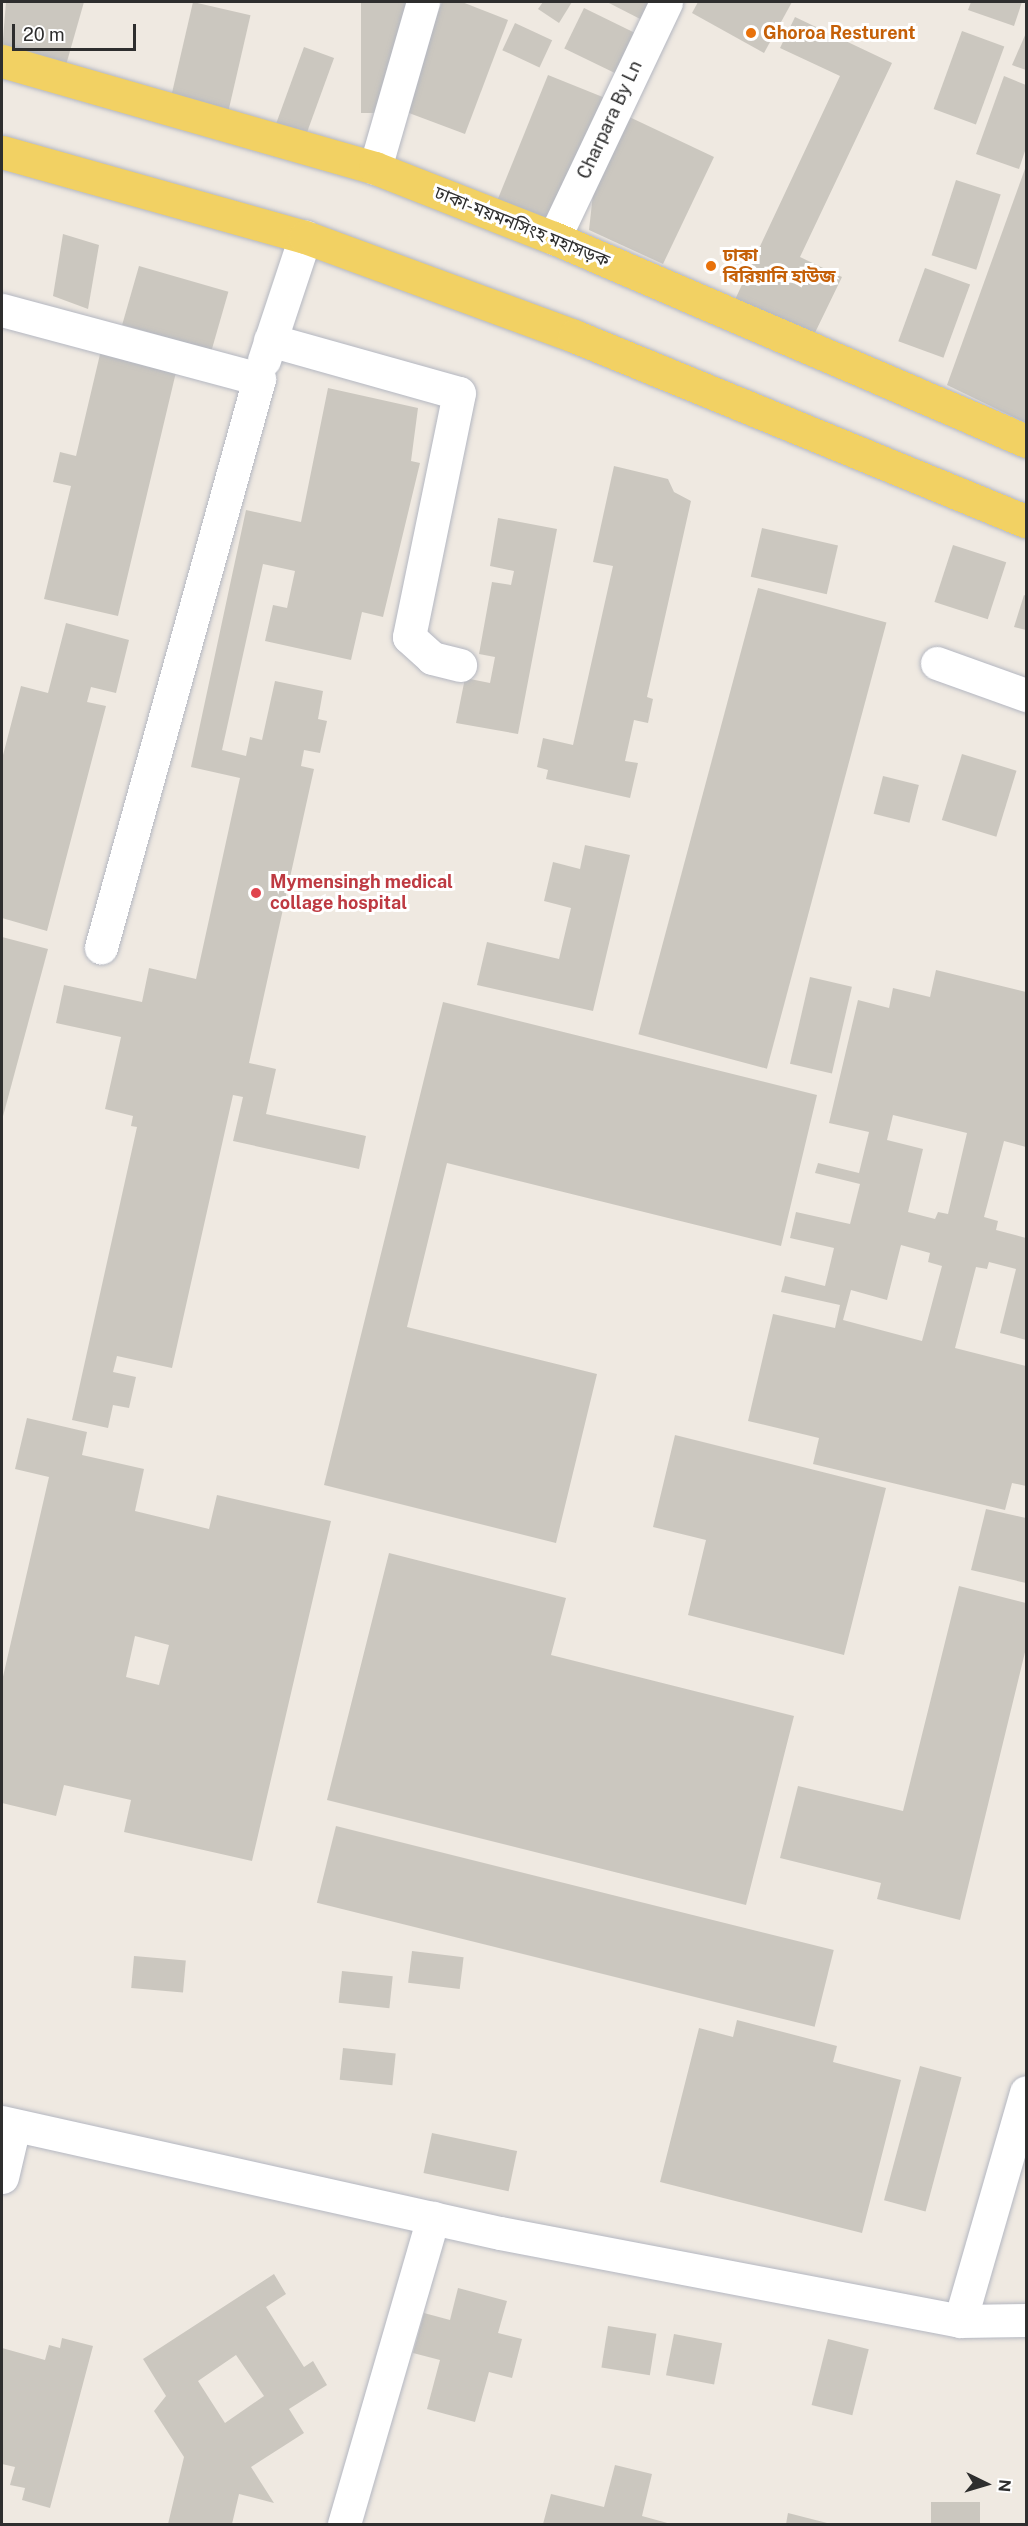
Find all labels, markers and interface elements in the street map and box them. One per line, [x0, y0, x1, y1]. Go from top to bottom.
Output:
scale bar [15, 12, 140, 50]
place label: Ghoroa Resturent [763, 22, 915, 44]
text: 20 m [23, 24, 65, 45]
marker: Ghoroa Resturent [744, 26, 758, 40]
street label: Charpara By Ln [573, 57, 647, 183]
street label: ঢাকা-ময়মনসিংহ মহাসড়ক [431, 182, 613, 272]
place label: ঢাকা বিরিয়ানি হাউজ [723, 245, 836, 288]
marker: ঢাকা বিরিয়ানি হাউজ [704, 259, 718, 273]
place label: Mymensingh medical collage hospital [270, 872, 453, 914]
marker: Mymensingh medical collage hospital [247, 884, 265, 902]
north arrow [956, 2454, 1016, 2514]
text: N [994, 2479, 1014, 2493]

